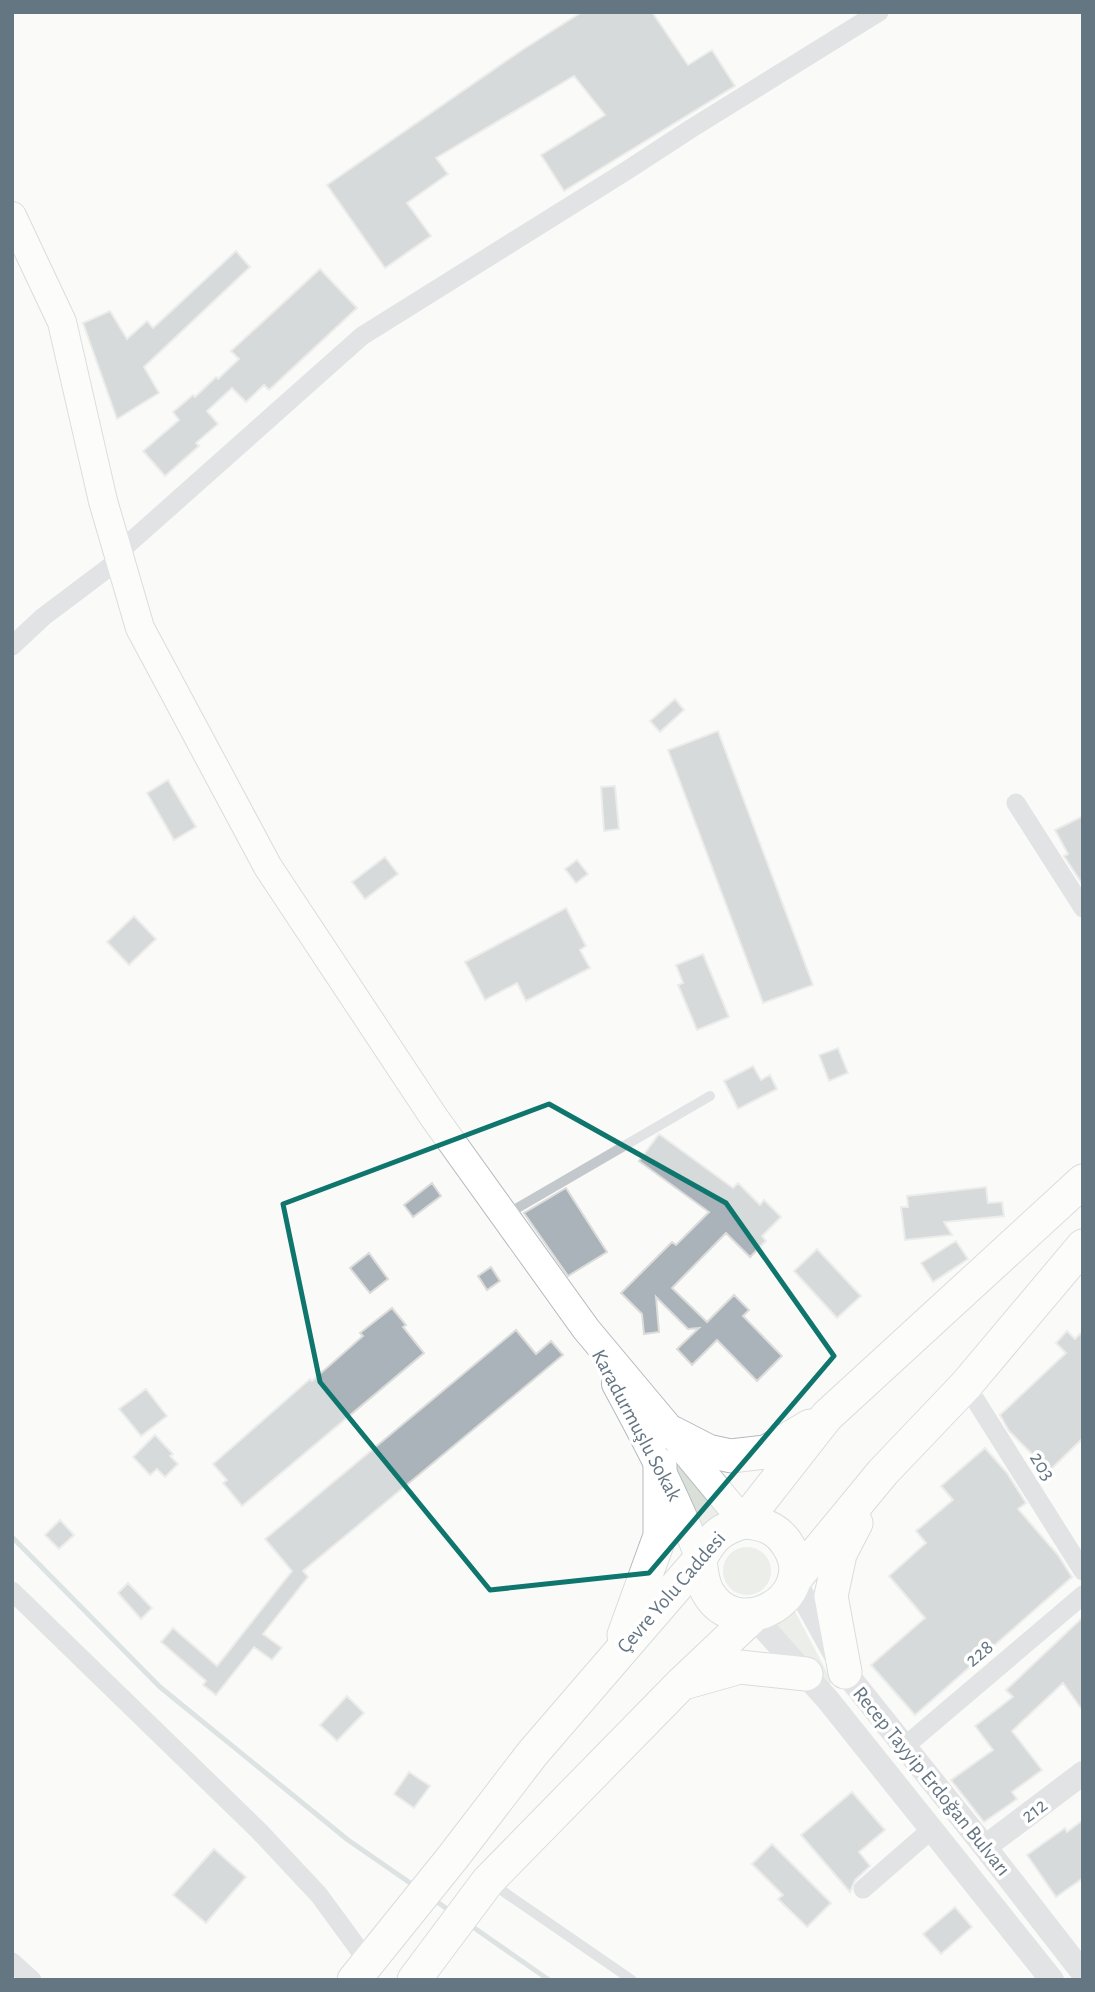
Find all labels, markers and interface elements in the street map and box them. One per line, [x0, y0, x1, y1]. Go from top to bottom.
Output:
street label: Karadurmuşlu Sokak [588, 1346, 685, 1505]
street label: 203 [1026, 1448, 1059, 1484]
street label: Çevre Yolu Caddesi [613, 1528, 730, 1657]
street label: 228 [961, 1636, 997, 1671]
street label: Recep Tayyip Erdoğan Bulvarı [849, 1683, 1014, 1880]
street label: 212 [1017, 1794, 1051, 1827]

